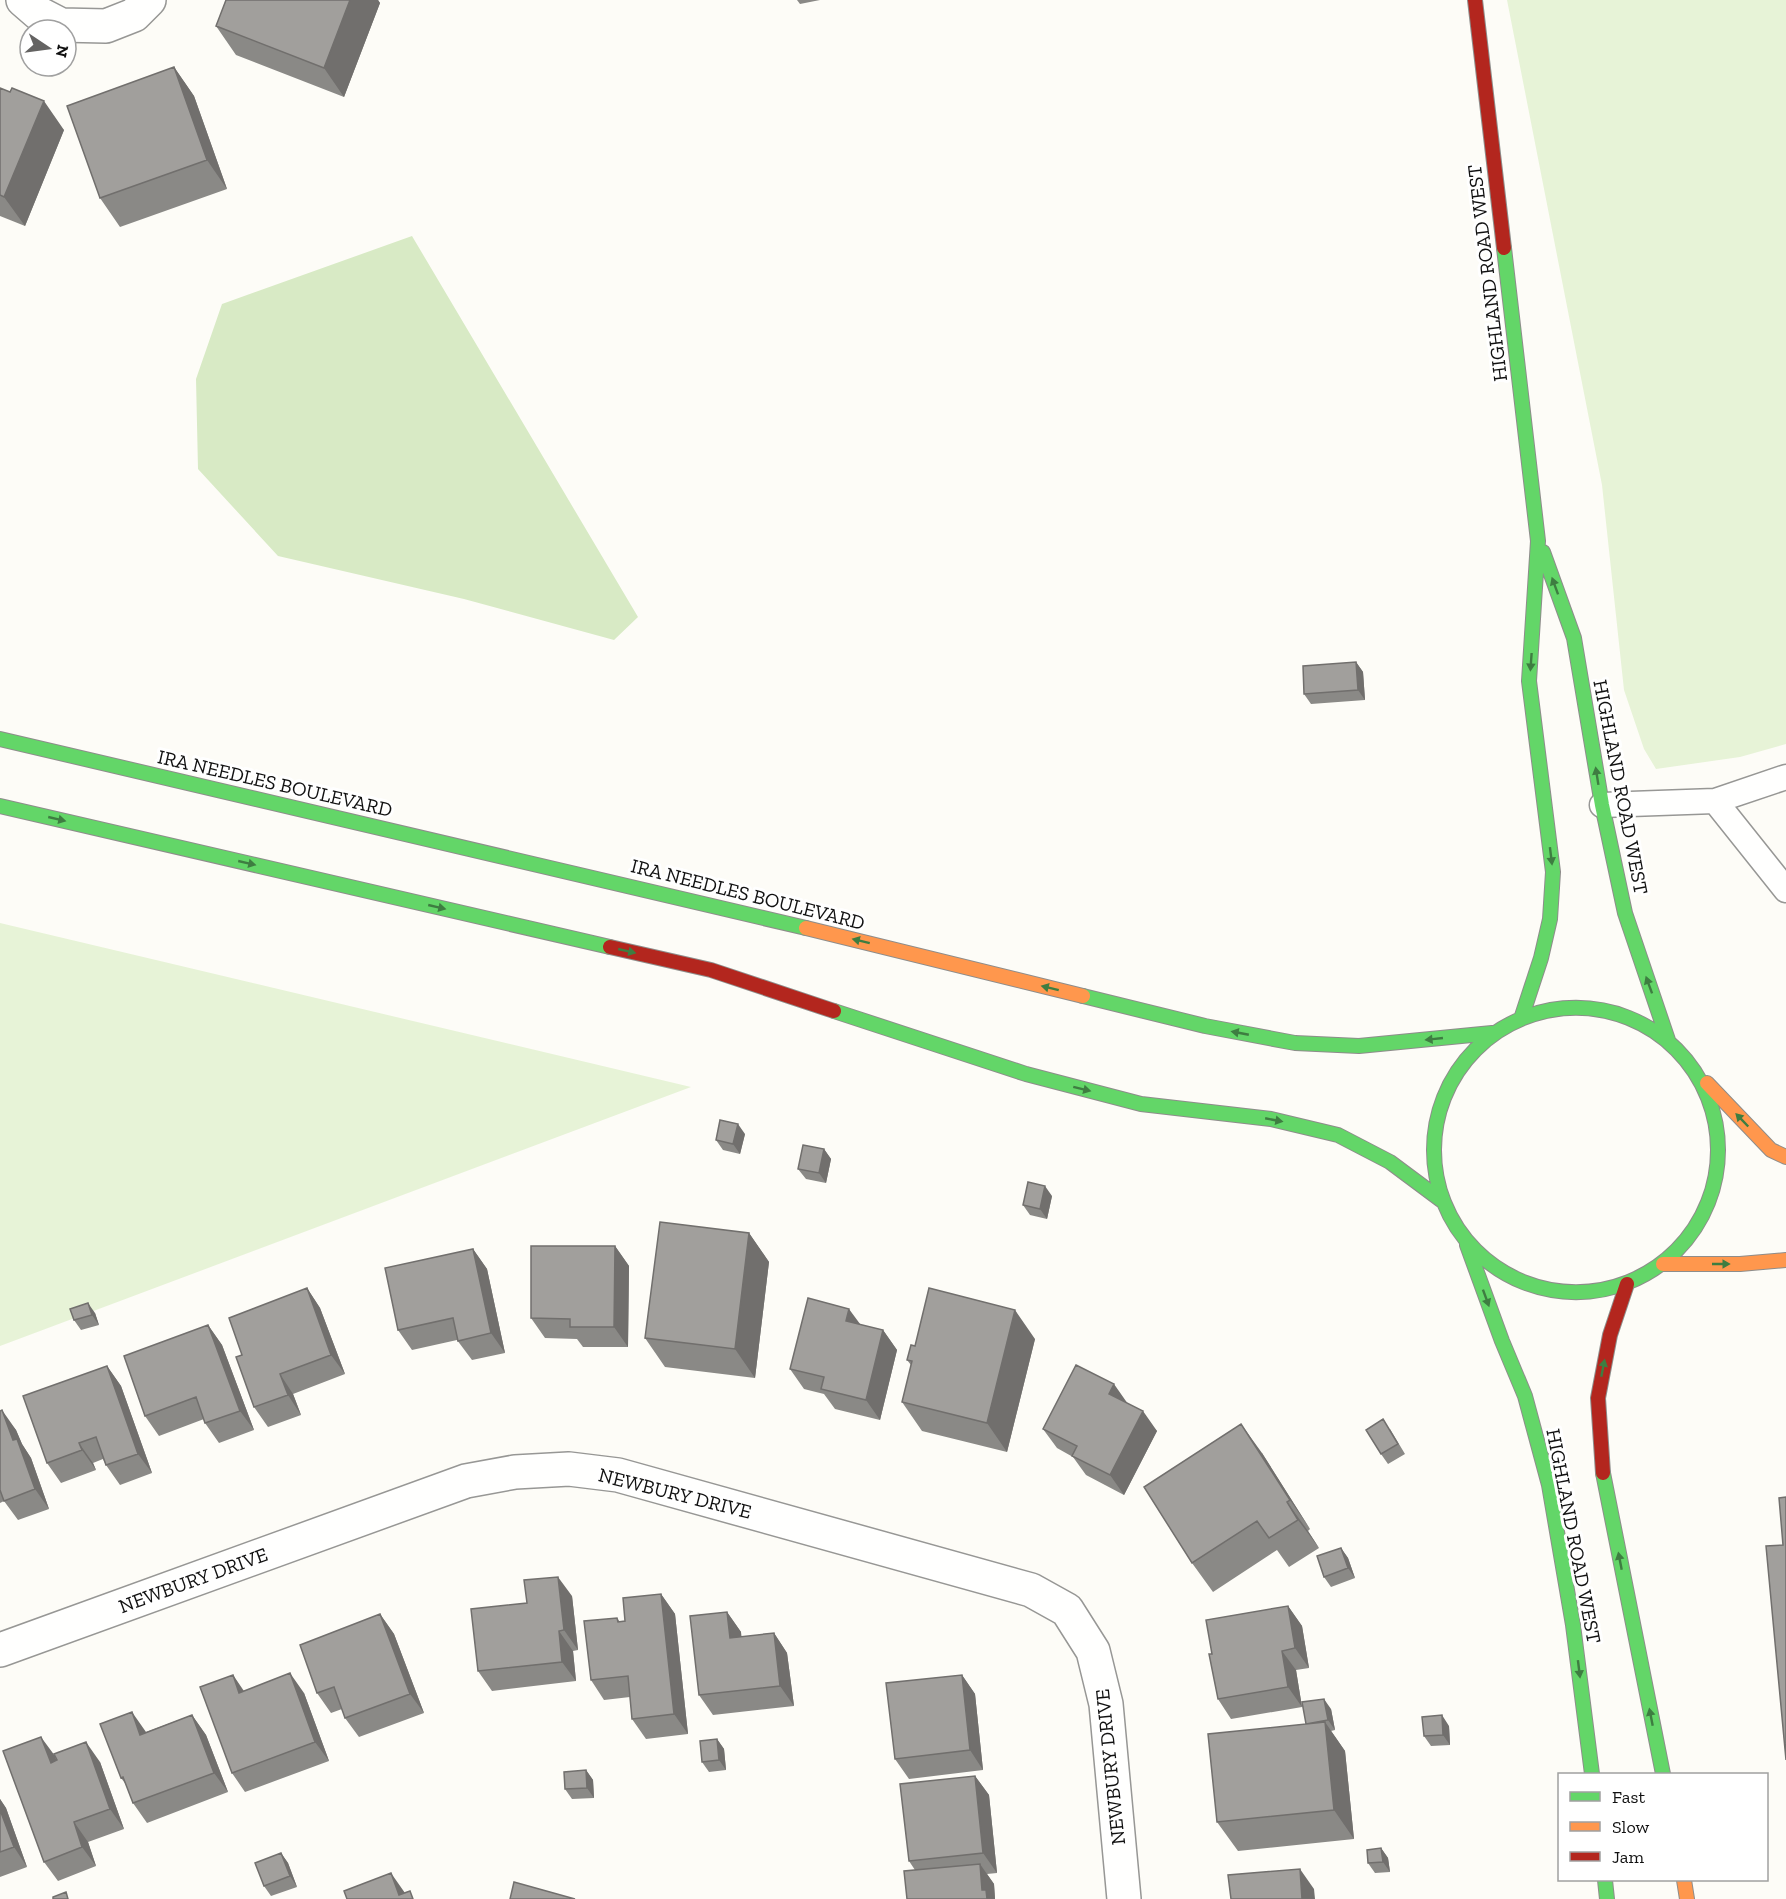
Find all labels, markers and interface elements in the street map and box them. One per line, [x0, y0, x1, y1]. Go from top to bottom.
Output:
north arrow [18, 18, 78, 78]
text: N [52, 43, 73, 59]
street label: HIGHLAND ROAD WEST [1462, 163, 1512, 383]
one-way arrow [1549, 577, 1559, 595]
one-way arrow [1526, 653, 1535, 672]
street label: HIGHLAND ROAD WEST [1588, 678, 1654, 896]
street label: IRA NEEDLES BOULEVARD [155, 744, 395, 822]
one-way arrow [1592, 766, 1601, 785]
one-way arrow [48, 815, 67, 824]
one-way arrow [1546, 847, 1555, 866]
street label: IRA NEEDLES BOULEVARD [629, 853, 867, 935]
one-way arrow [238, 858, 256, 868]
one-way arrow [428, 902, 446, 912]
one-way arrow [852, 936, 870, 946]
one-way arrow [618, 946, 636, 956]
one-way arrow [1643, 976, 1653, 994]
one-way arrow [1041, 983, 1060, 993]
one-way arrow [1230, 1028, 1249, 1037]
one-way arrow [1424, 1034, 1443, 1044]
one-way arrow [1073, 1084, 1092, 1094]
one-way arrow [1735, 1112, 1749, 1127]
one-way arrow [1265, 1116, 1284, 1125]
one-way arrow [1712, 1259, 1731, 1269]
one-way arrow [1482, 1290, 1492, 1308]
one-way arrow [1599, 1359, 1608, 1378]
street label: HIGHLAND ROAD WEST [1541, 1427, 1607, 1645]
street label: NEWBURY DRIVE [596, 1462, 754, 1524]
street label: NEWBURY DRIVE [115, 1542, 271, 1618]
one-way arrow [1615, 1551, 1624, 1570]
one-way arrow [1574, 1660, 1583, 1679]
street label: NEWBURY DRIVE [1090, 1688, 1130, 1846]
one-way arrow [1646, 1707, 1655, 1726]
legend [1558, 1773, 1768, 1881]
text: Fast [1612, 1786, 1645, 1808]
text: Slow [1612, 1816, 1649, 1838]
text: Jam [1612, 1846, 1644, 1868]

